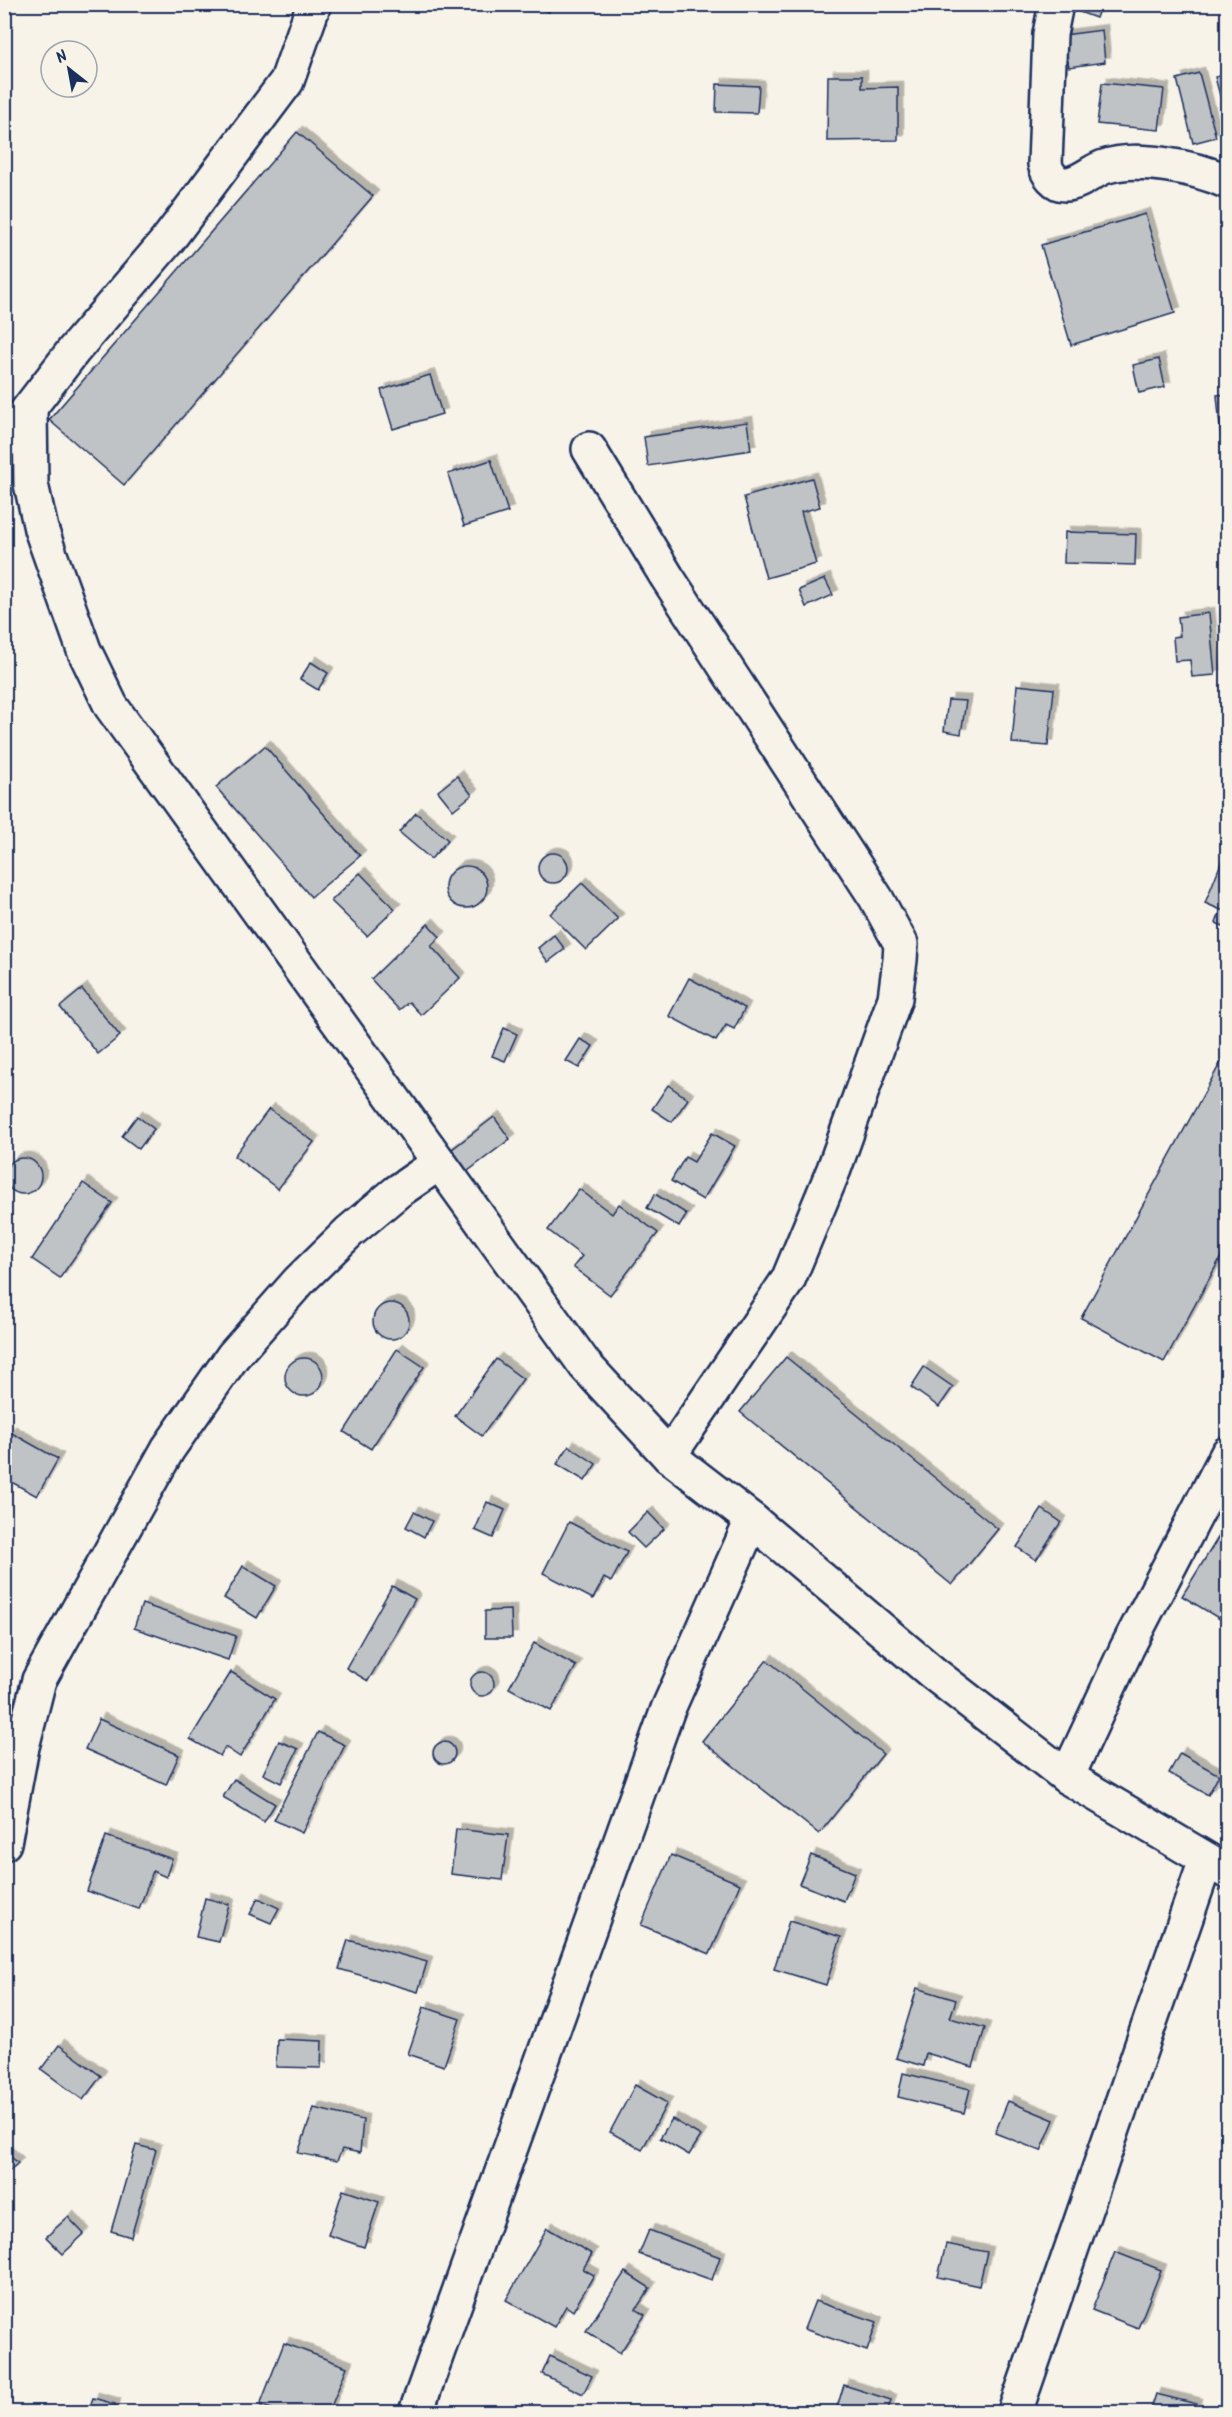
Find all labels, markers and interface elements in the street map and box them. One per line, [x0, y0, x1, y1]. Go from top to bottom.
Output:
north arrow [39, 39, 99, 99]
text: N [51, 44, 73, 71]

